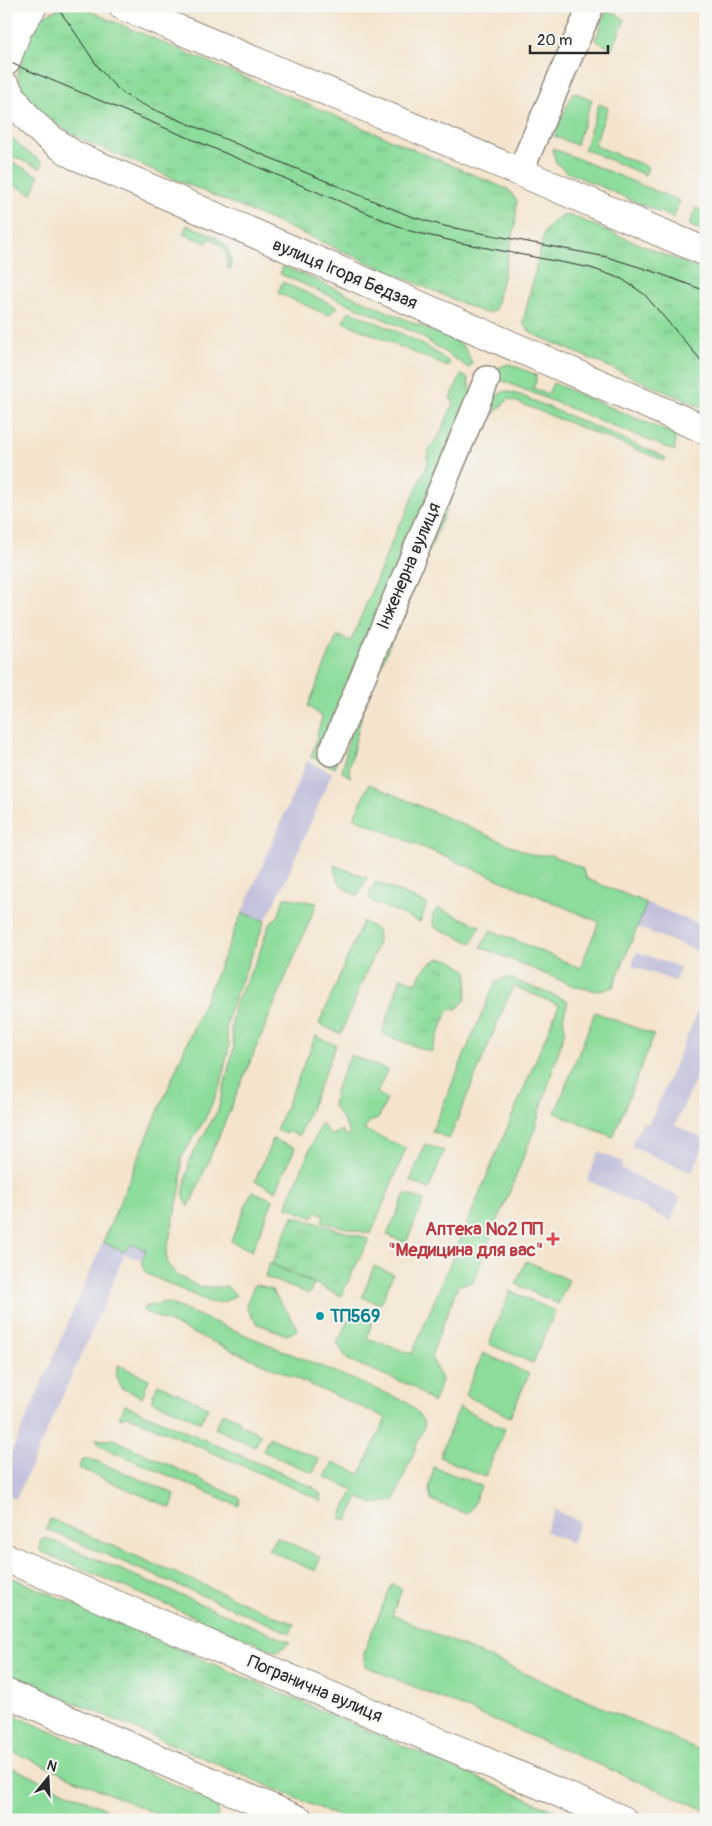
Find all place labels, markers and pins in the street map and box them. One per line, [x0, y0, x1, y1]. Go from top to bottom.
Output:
place label: Аптека №2 ПП "Медицина для вас" [388, 1218, 543, 1262]
marker: Аптека №2 ПП "Медицина для вас" [547, 1233, 559, 1245]
place label: ТП569 [329, 1305, 380, 1328]
marker: ТП569 [314, 1310, 326, 1322]

